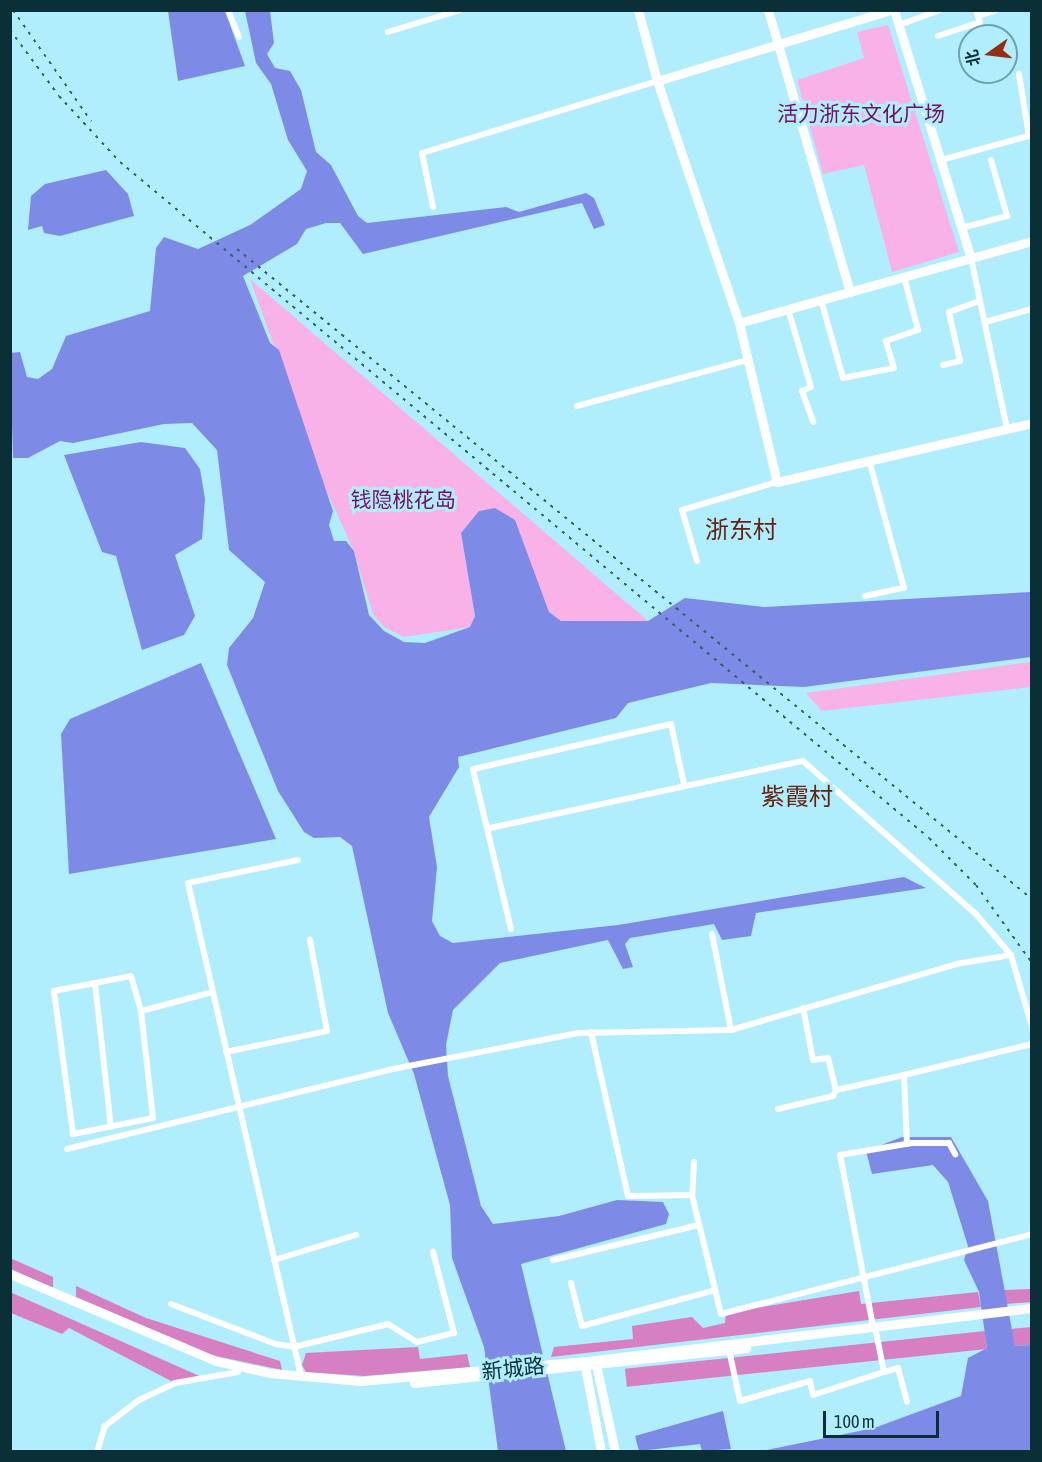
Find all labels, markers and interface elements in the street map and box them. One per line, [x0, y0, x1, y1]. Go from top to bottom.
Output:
north arrow [958, 24, 1018, 84]
text: 北 [962, 48, 983, 68]
park label: 活力浙东文化广场 [777, 100, 945, 126]
park label: 钱隐桃花岛 [351, 486, 455, 512]
district label: 浙东村 [705, 516, 777, 544]
district label: 紫霞村 [761, 783, 833, 811]
street label: 新城路 [480, 1352, 546, 1384]
scale bar [826, 1399, 942, 1437]
text: 100 m [834, 1411, 875, 1432]

